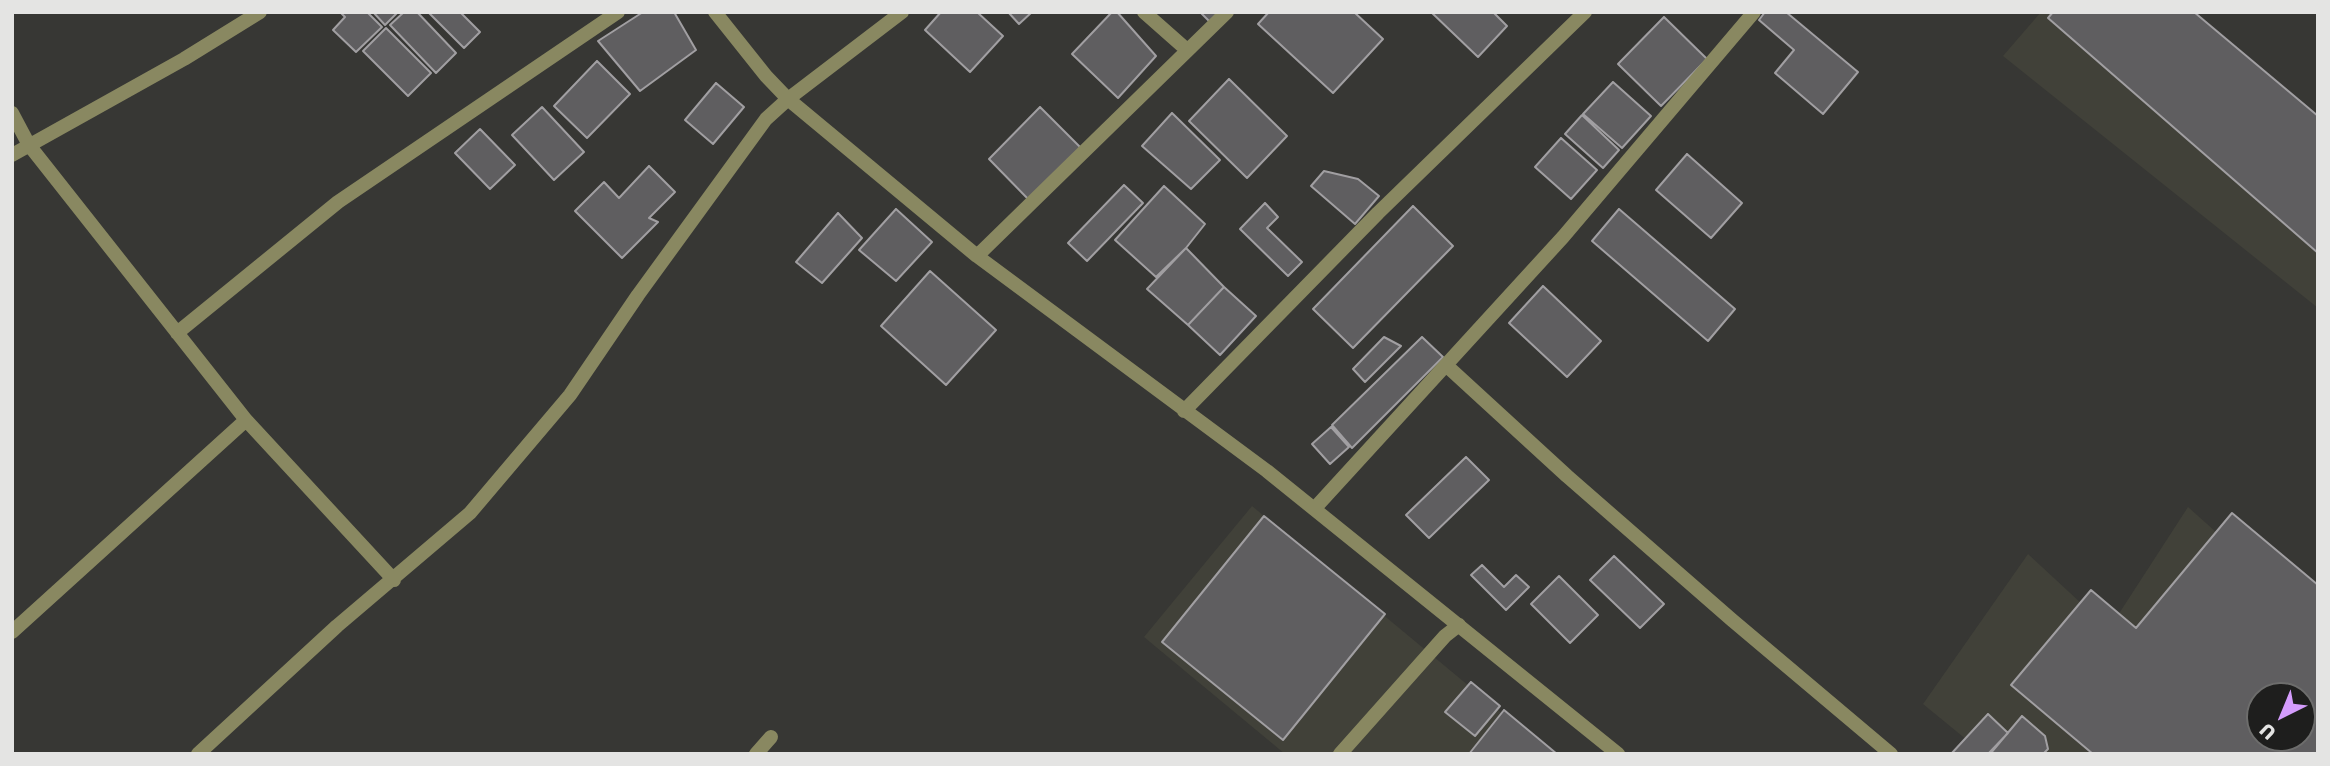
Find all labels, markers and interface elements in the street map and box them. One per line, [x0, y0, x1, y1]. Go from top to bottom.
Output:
north arrow [2246, 682, 2316, 752]
text: U [2255, 718, 2281, 744]

